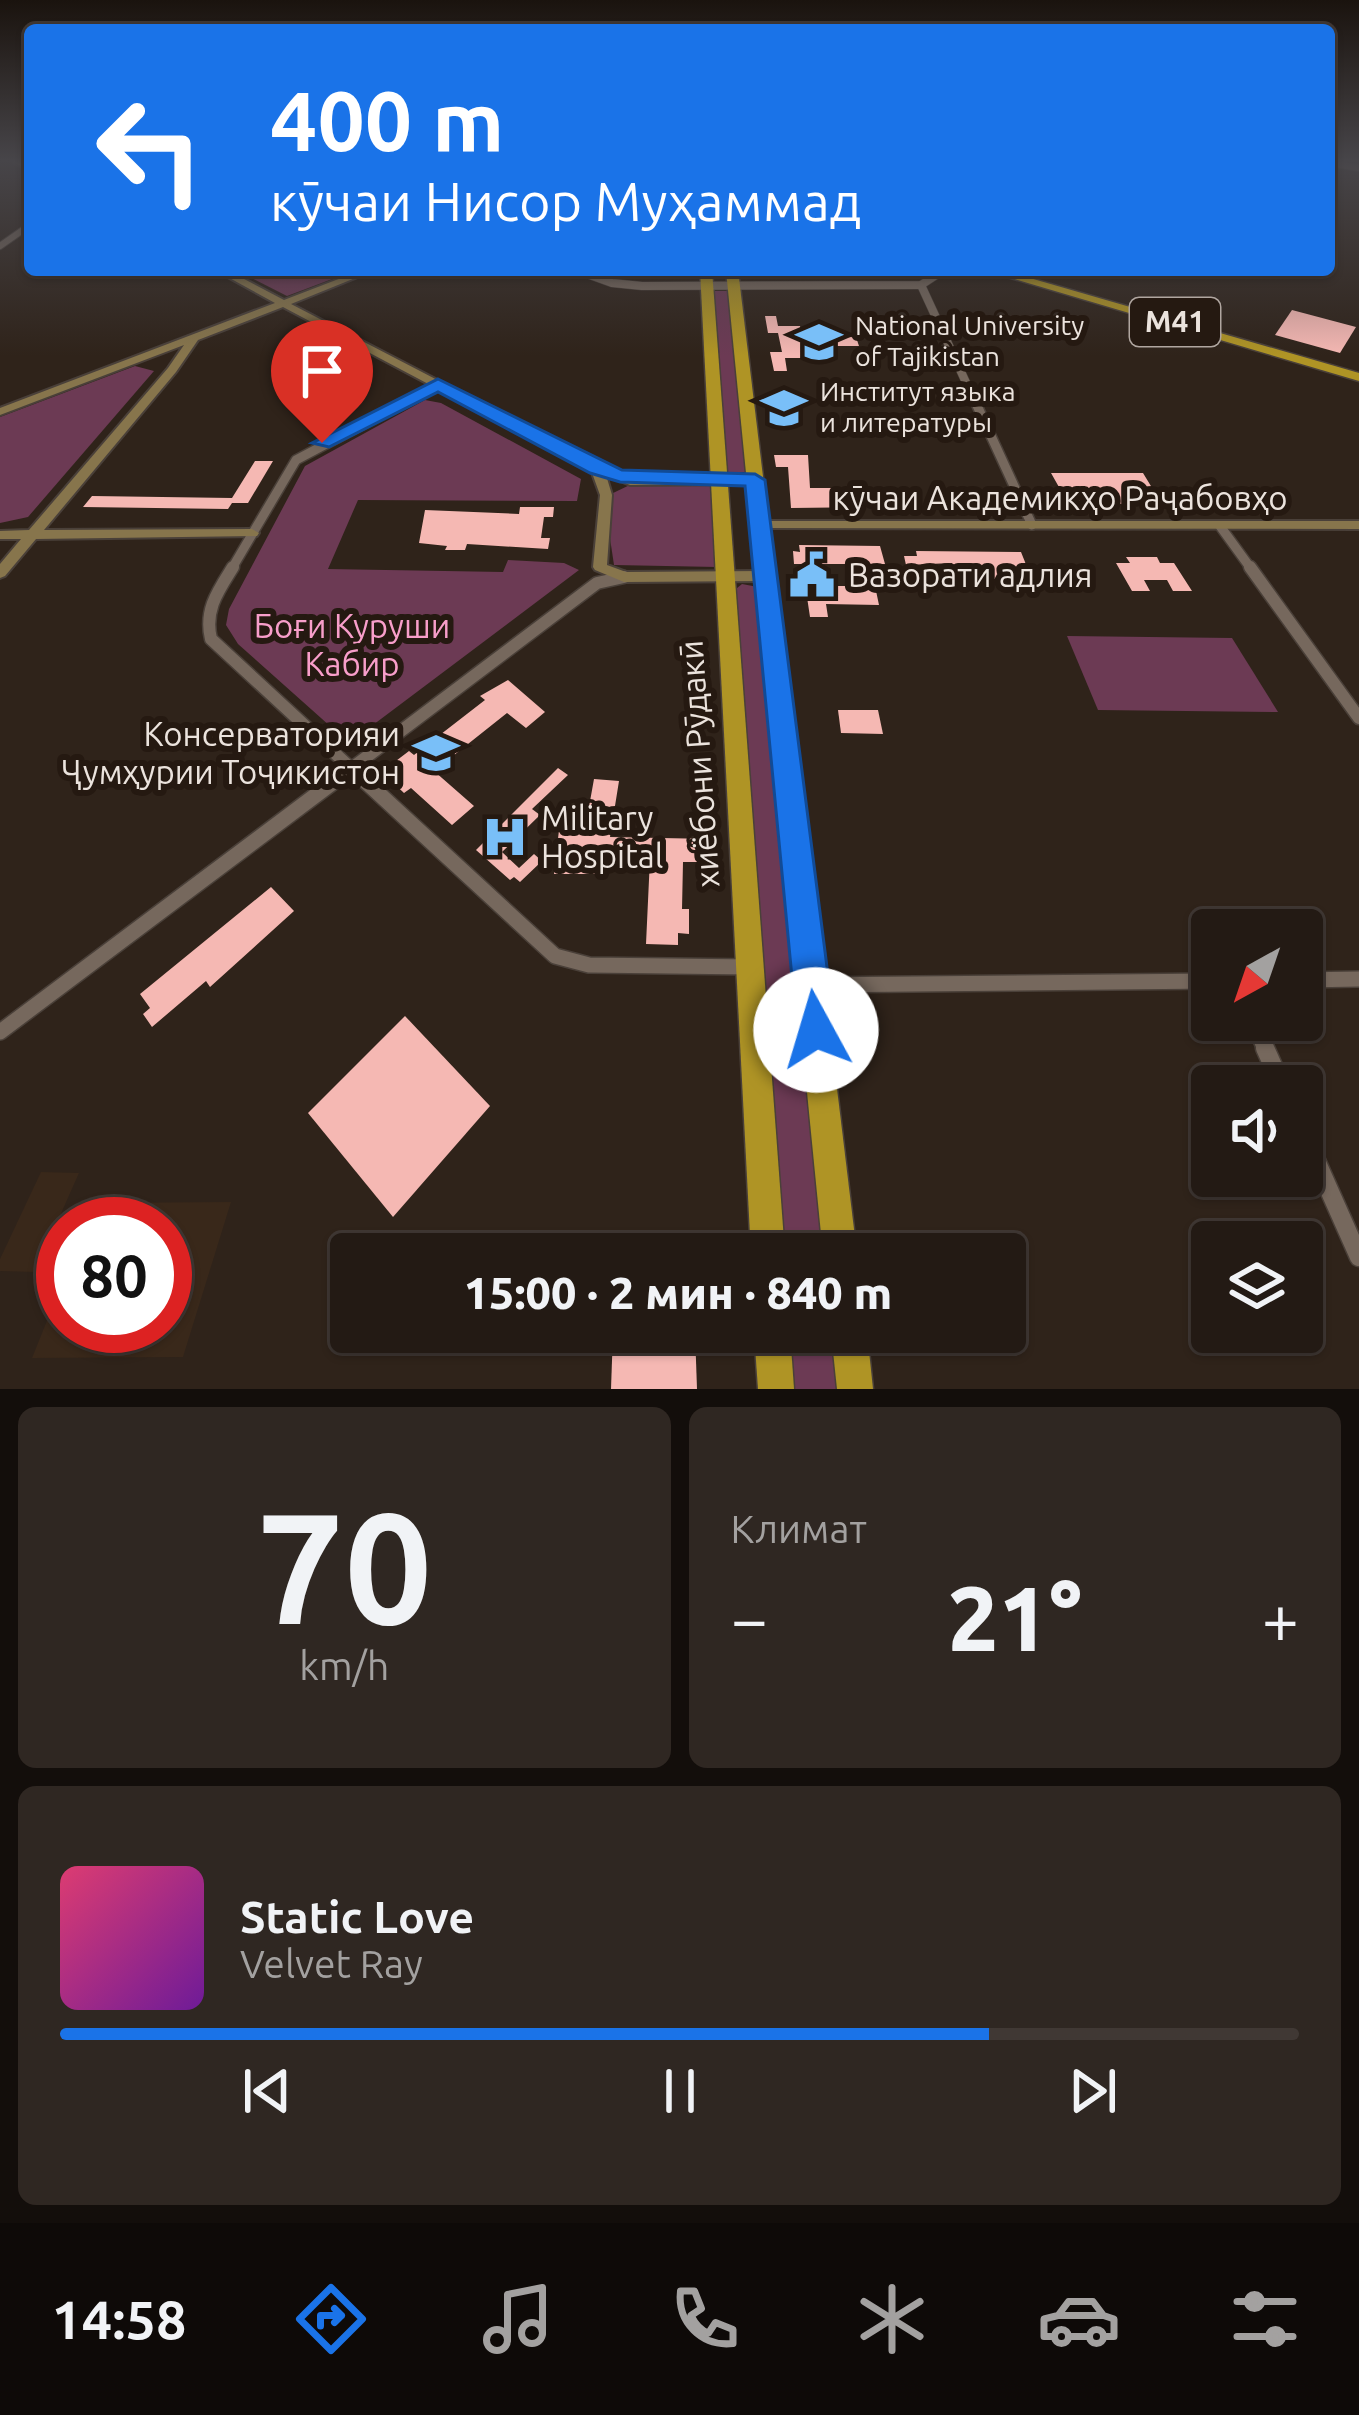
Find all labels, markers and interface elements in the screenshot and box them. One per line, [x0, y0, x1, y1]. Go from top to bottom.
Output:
icon: left [72, 72, 228, 228]
text: 400 m [270, 73, 504, 167]
text: кӯчаи Нисор Муҳаммад [270, 171, 861, 231]
road number: M41 [1130, 298, 1220, 346]
place label: National University of Tajikistan [855, 310, 1084, 371]
school or university icon: National University of Tajikistan [794, 317, 844, 367]
pin [271, 320, 373, 443]
icon: arrive [289, 338, 355, 404]
place label: Институт языка и литературы [820, 376, 1016, 437]
school or university icon: Институт языка и литературы [759, 383, 809, 433]
street label: кӯчаи Академикҳо Раҷабовҳо [832, 479, 1288, 516]
public building icon: Вазорати адлия [787, 550, 837, 600]
place label: Вазорати адлия [848, 556, 1093, 593]
park label: Боғи Куруши Кабир [254, 607, 450, 682]
street label: хиёбони Рӯдакӣ [671, 639, 726, 889]
place label: Консерваторияи Ҷумҳурии Тоҷикистон [61, 715, 400, 790]
school or university icon: Консерваторияи Ҷумҳурии Тоҷикистон [411, 728, 461, 778]
place label: Military Hospital [541, 799, 663, 874]
hospital icon: Military Hospital [480, 812, 530, 862]
north arrow [1191, 909, 1323, 1041]
map controls [1191, 909, 1323, 1353]
position arrow [753, 967, 879, 1093]
button: sound [1191, 1065, 1323, 1197]
speed limit sign: 80 [36, 1197, 192, 1353]
button: layers [1191, 1221, 1323, 1353]
text: 15:00 · 2 мин · 840 m [464, 1267, 892, 1318]
text: 70 [256, 1479, 432, 1653]
text: Климат [731, 1507, 867, 1550]
text: 21° [948, 1567, 1082, 1668]
text: − [731, 1581, 768, 1655]
text: + [1262, 1581, 1299, 1655]
text: km/h [299, 1644, 389, 1687]
text: Static Love [240, 1891, 474, 1942]
text: Velvet Ray [240, 1942, 423, 1985]
icon: previous [234, 2058, 300, 2124]
icon: pause [647, 2058, 713, 2124]
icon: next [1060, 2058, 1126, 2124]
icon: directions [289, 2277, 373, 2361]
icon: music [476, 2277, 560, 2361]
icon: phone [663, 2277, 747, 2361]
icon: climate [850, 2277, 934, 2361]
icon: car [1037, 2277, 1121, 2361]
icon: filters [1223, 2277, 1307, 2361]
text: 14:58 [51, 2289, 187, 2349]

